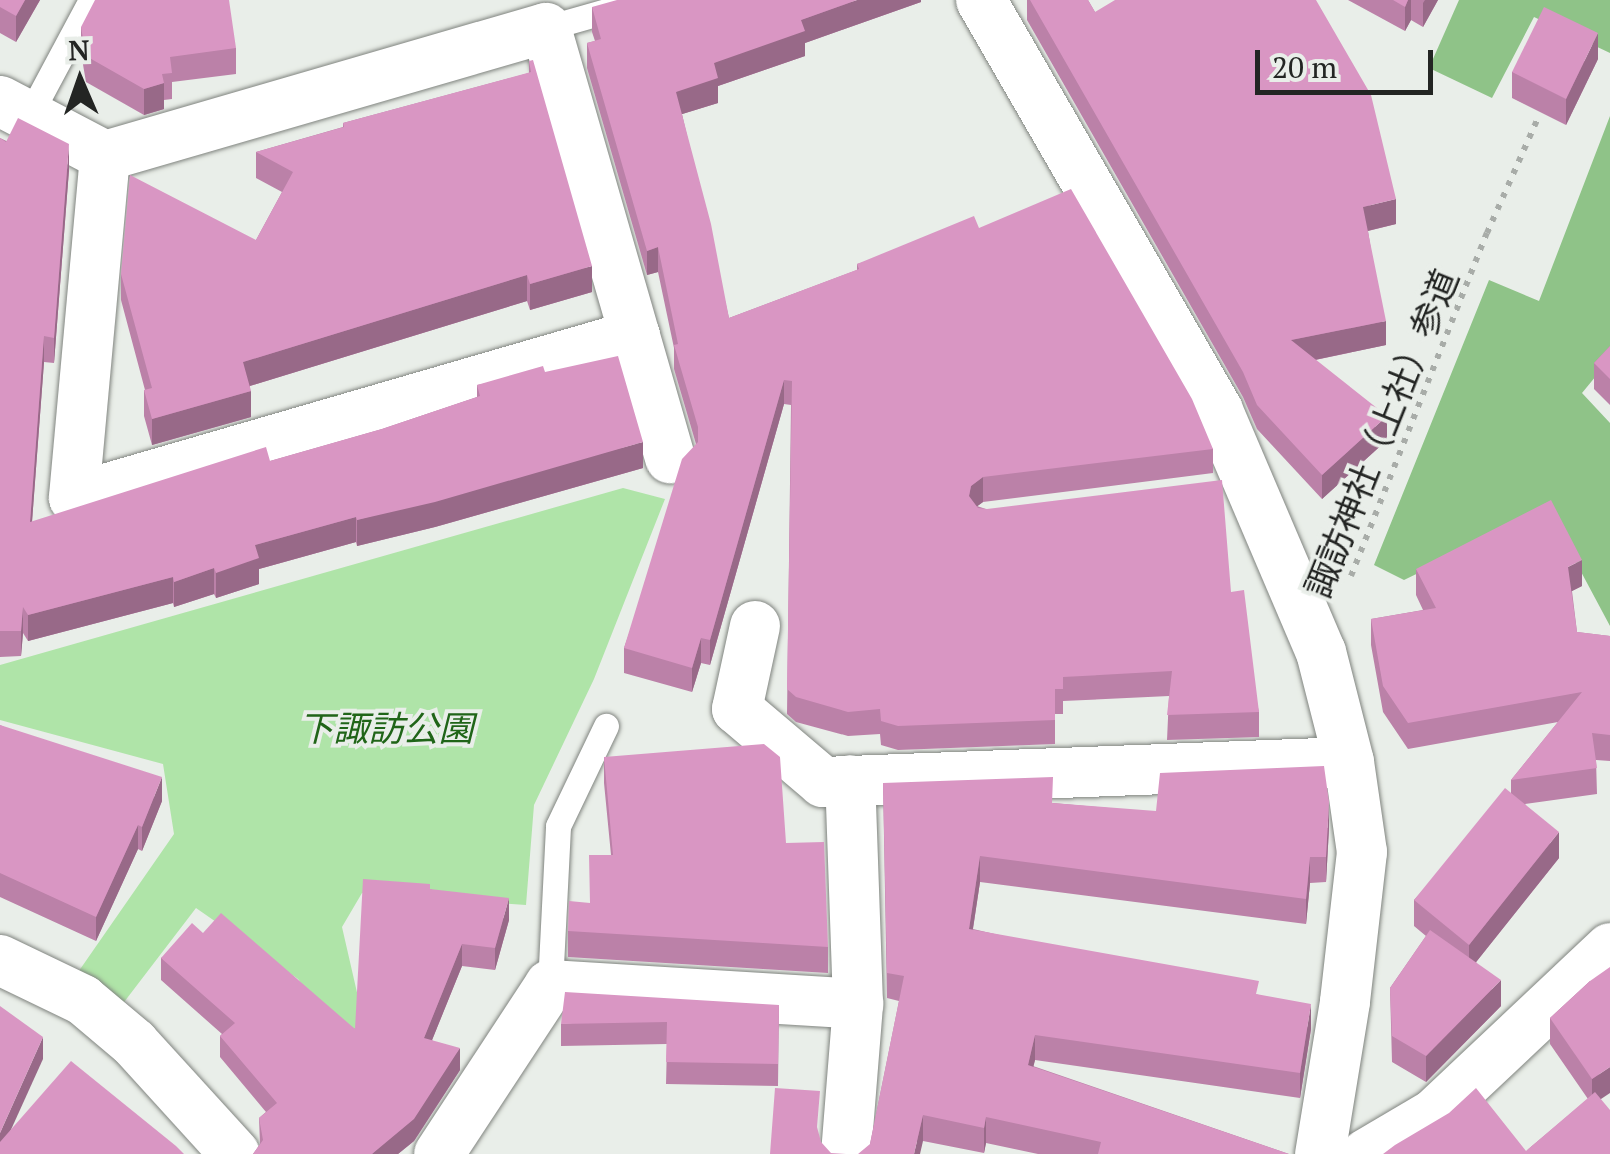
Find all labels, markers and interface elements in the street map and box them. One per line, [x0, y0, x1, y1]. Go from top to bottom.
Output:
north arrow [30, 30, 130, 130]
scale bar [1260, 30, 1438, 92]
text: N [68, 31, 90, 68]
text: 20 m [1272, 47, 1337, 87]
street label: 諏訪神社（上社）参道 [1296, 263, 1466, 603]
park label: 下諏訪公園 [299, 707, 473, 749]

